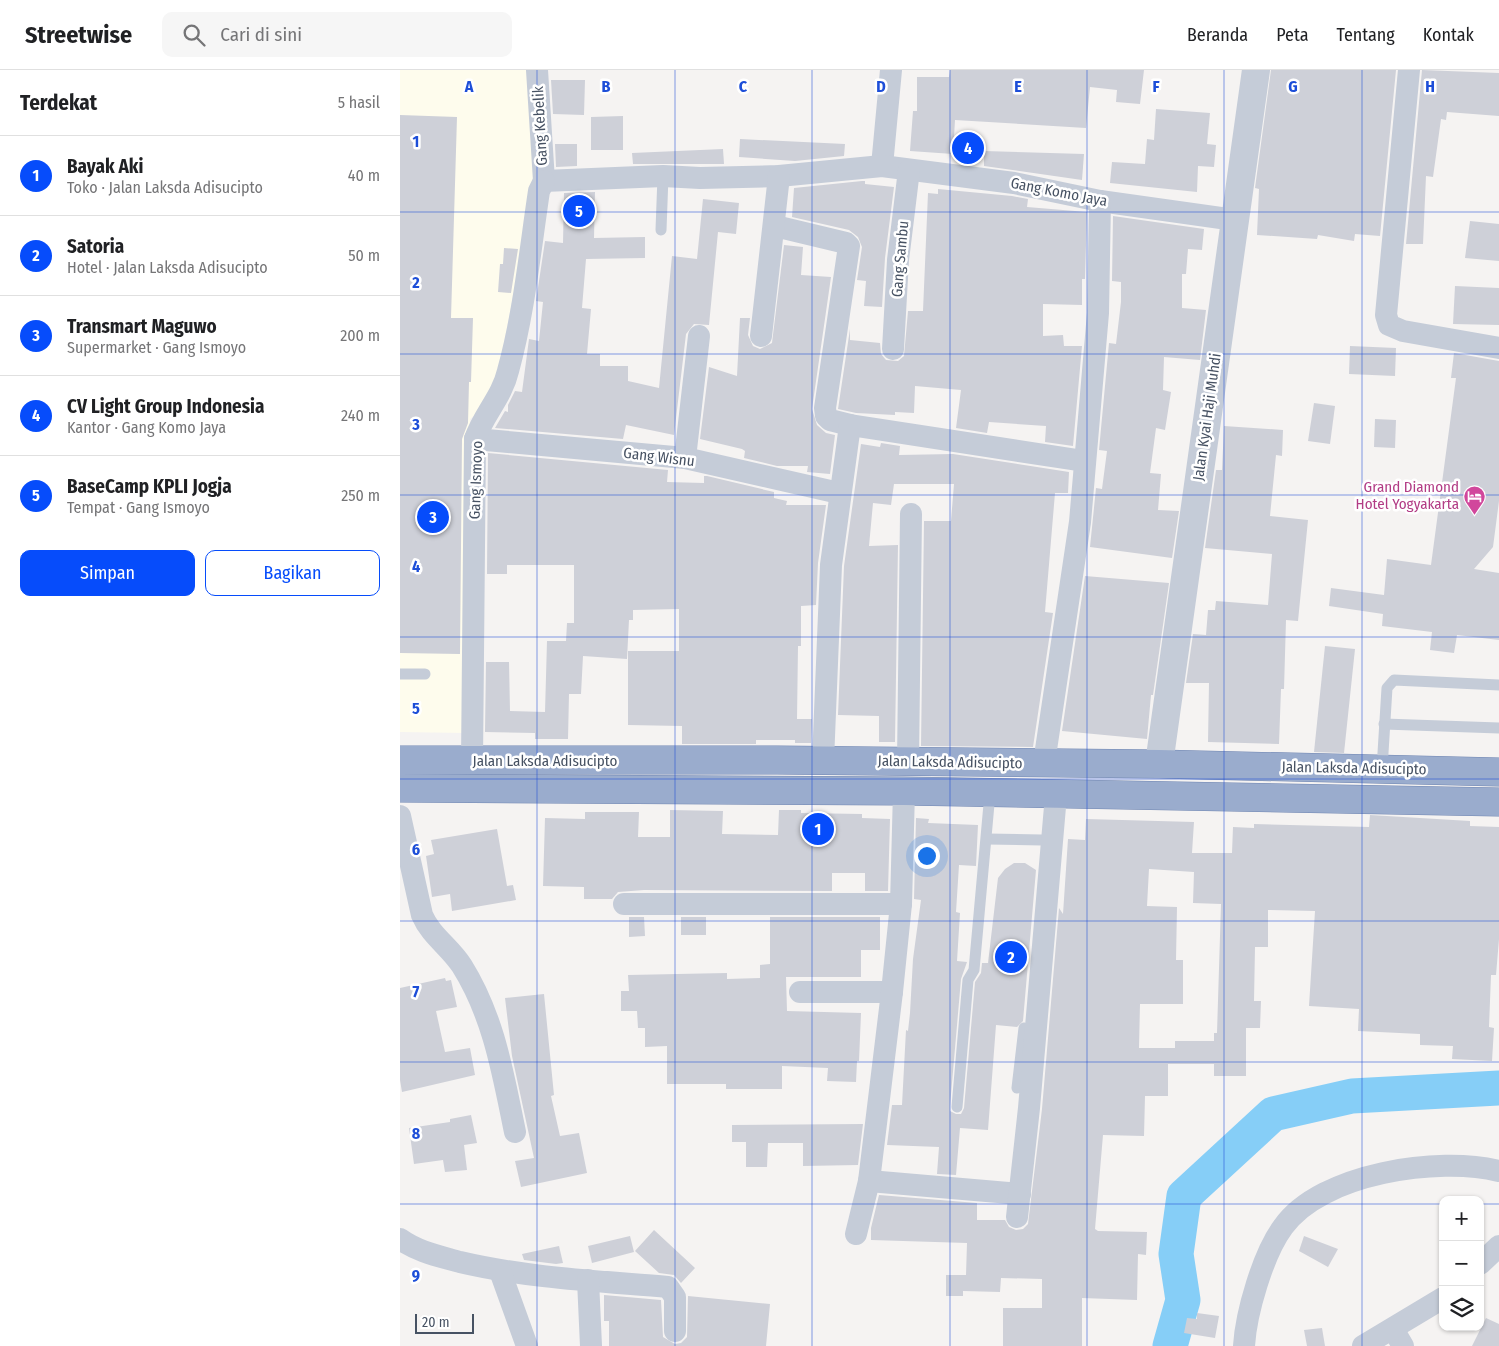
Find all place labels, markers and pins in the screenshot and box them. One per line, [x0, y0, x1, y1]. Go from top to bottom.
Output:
pin: 4 [952, 129, 984, 167]
pin: 5 [563, 192, 595, 230]
place label: Grand Diamond Hotel Yogyakarta [1356, 478, 1459, 513]
hotel icon: Grand Diamond Hotel Yogyakarta [1463, 484, 1487, 515]
pin: 3 [417, 498, 449, 536]
pin: 1 [802, 810, 834, 848]
pin: 2 [995, 938, 1027, 976]

